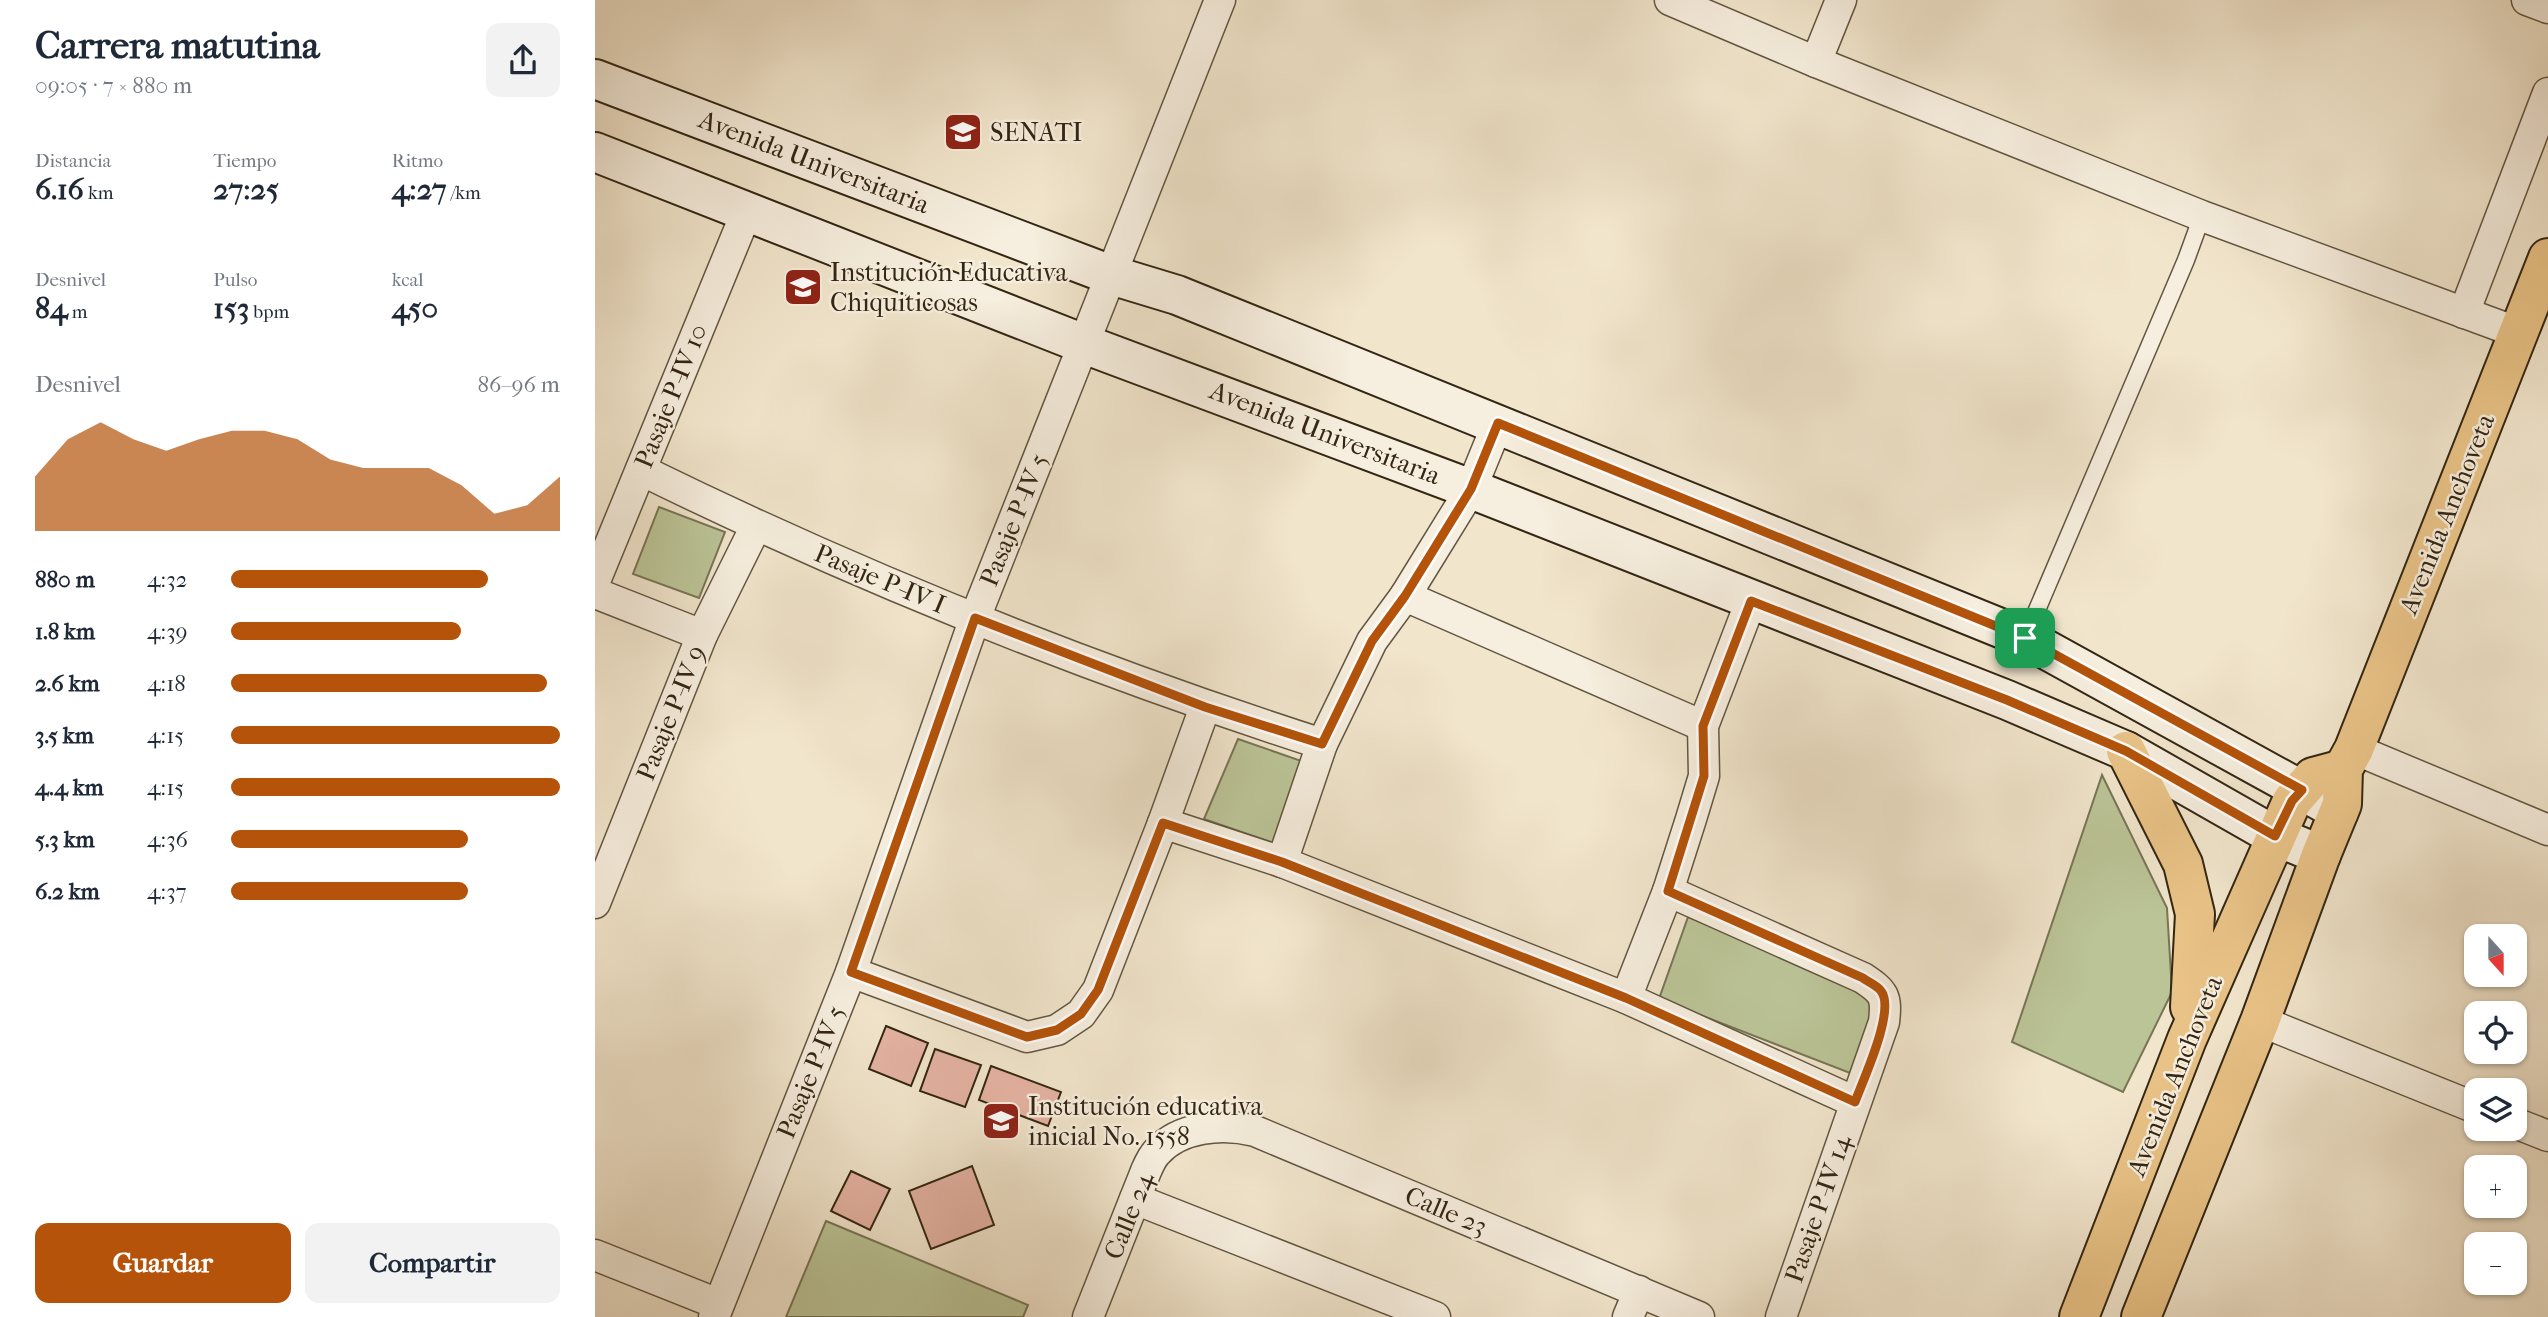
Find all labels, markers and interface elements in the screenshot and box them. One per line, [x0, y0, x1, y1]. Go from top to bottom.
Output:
text: Carrera matutina [35, 23, 319, 68]
button: share [486, 23, 560, 97]
text: 09:05 · 7 × 880 m [35, 72, 192, 99]
street label: Avenida Universitaria [694, 103, 934, 221]
school or university icon: SENATI [942, 111, 984, 153]
place label: SENATI [990, 117, 1082, 148]
text: Distancia [35, 150, 111, 172]
text: Tiempo [213, 150, 276, 172]
text: Ritmo [392, 150, 443, 172]
text: 6.16 [35, 172, 84, 207]
text: 27:25 [213, 172, 279, 207]
text: 4:27 [392, 172, 447, 207]
text: km [84, 182, 114, 204]
text: /km [447, 182, 481, 204]
place label: Institución Educativa Chiquiticosas [830, 257, 1068, 318]
school or university icon: Institución Educativa Chiquiticosas [782, 266, 824, 308]
text: Desnivel [35, 269, 106, 291]
text: Pulso [213, 269, 257, 291]
text: kcal [392, 269, 424, 291]
text: 84 [35, 291, 68, 326]
text: 153 [213, 291, 249, 326]
text: 450 [392, 291, 438, 326]
text: m [68, 301, 88, 323]
text: bpm [249, 301, 289, 323]
street label: Pasaje P-IV 10 [628, 319, 714, 473]
text: Desnivel [35, 371, 121, 398]
text: 86–96 m [477, 371, 560, 398]
street label: Avenida Universitaria [1205, 374, 1445, 492]
street label: Avenida Anchoveta [2392, 409, 2502, 619]
street label: Pasaje P-IV 5 [973, 449, 1055, 591]
street label: Pasaje P-IV I [810, 538, 950, 620]
text: 880 m [35, 566, 95, 593]
text: 4:32 [147, 566, 187, 593]
pin [1995, 608, 2055, 668]
text: 1.8 km [35, 618, 95, 645]
text: 4:39 [147, 618, 188, 645]
icon: arrive [2006, 619, 2044, 657]
street label: Pasaje P-IV 9 [630, 641, 712, 785]
text: 2.6 km [35, 670, 100, 697]
text: 4:18 [147, 670, 186, 697]
text: 3.5 km [35, 722, 94, 749]
text: 4:15 [147, 722, 184, 749]
text: 4.4 km [35, 774, 104, 801]
text: 4:15 [147, 774, 184, 801]
text: 5.3 km [35, 826, 95, 853]
text: 4:36 [147, 826, 188, 853]
text: 6.2 km [35, 878, 100, 905]
text: 4:37 [147, 878, 187, 905]
north arrow [2464, 924, 2527, 987]
map controls [2464, 924, 2527, 1295]
street label: Avenida Anchoveta [2120, 971, 2230, 1181]
street label: Pasaje P-IV 5 [770, 1001, 852, 1143]
button: locate [2464, 1001, 2527, 1064]
button: layers [2464, 1078, 2527, 1141]
place label: Institución educativa inicial No. 1558 [1028, 1091, 1263, 1152]
school or university icon: Institución educativa inicial No. 1558 [980, 1100, 1022, 1142]
street label: Pasaje P-IV 14 [1778, 1131, 1858, 1287]
button: + [2464, 1155, 2527, 1218]
street label: Calle 24 [1098, 1167, 1161, 1264]
street label: Calle 23 [1400, 1180, 1492, 1242]
button: Guardar [35, 1223, 291, 1303]
button: Compartir [305, 1223, 560, 1303]
button: − [2464, 1232, 2527, 1295]

